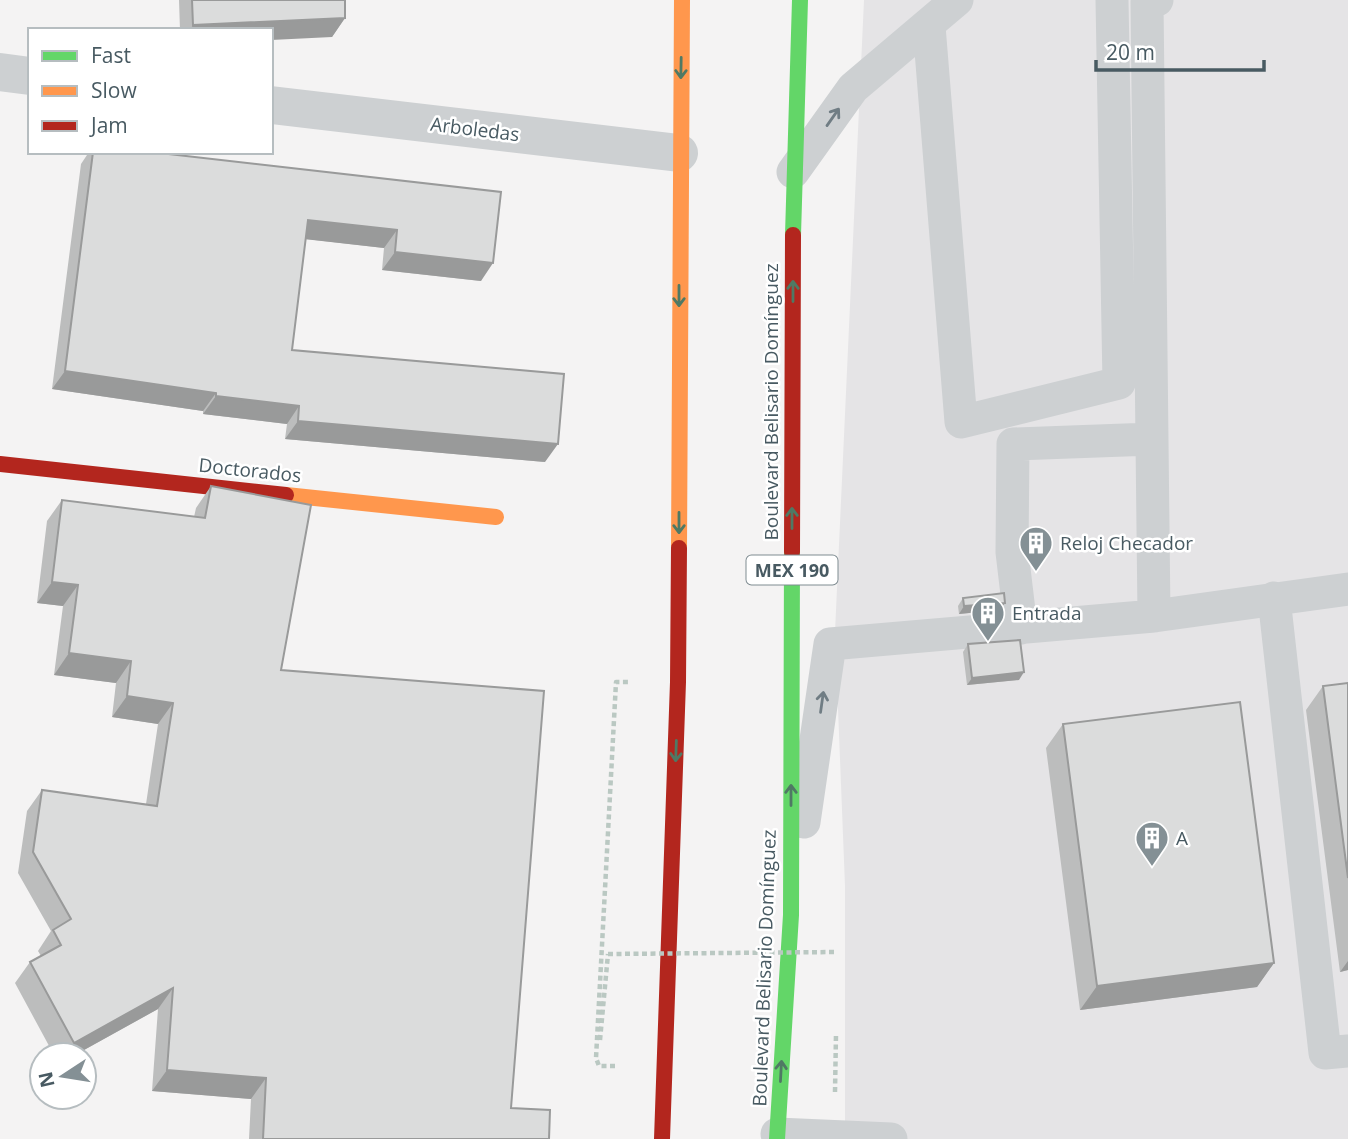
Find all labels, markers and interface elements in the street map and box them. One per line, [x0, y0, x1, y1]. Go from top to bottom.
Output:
legend [28, 28, 273, 154]
scale bar [1096, 28, 1264, 72]
text: 20 m [1106, 38, 1155, 66]
text: Fast [91, 41, 131, 69]
one-way arrow [674, 56, 688, 79]
text: Slow [91, 76, 137, 104]
one-way arrow [826, 108, 840, 127]
text: Jam [89, 111, 128, 139]
street label: Arboledas [429, 111, 521, 147]
street label: Boulevard Belisario Domínguez [758, 263, 784, 541]
one-way arrow [786, 279, 800, 302]
one-way arrow [672, 284, 686, 307]
street label: Doctorados [197, 452, 303, 488]
one-way arrow [785, 507, 799, 530]
one-way arrow [672, 511, 686, 534]
building icon: Reloj Checador [1017, 524, 1055, 573]
place label: Reloj Checador [1060, 530, 1193, 556]
road number: MEX 190 [746, 556, 838, 584]
building icon: Entrada [969, 594, 1007, 643]
place label: Entrada [1012, 600, 1082, 626]
one-way arrow [816, 691, 829, 714]
one-way arrow [669, 739, 682, 762]
one-way arrow [784, 783, 798, 806]
building icon: A [1133, 819, 1171, 868]
place label: A [1176, 825, 1188, 851]
street label: Boulevard Belisario Domínguez [746, 829, 782, 1107]
north arrow [28, 1041, 98, 1111]
one-way arrow [775, 1060, 788, 1083]
text: N [32, 1069, 61, 1090]

